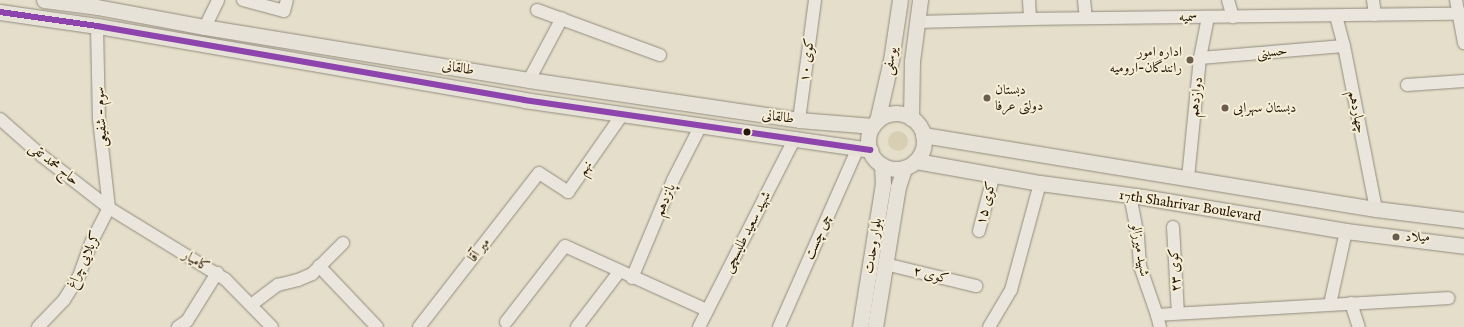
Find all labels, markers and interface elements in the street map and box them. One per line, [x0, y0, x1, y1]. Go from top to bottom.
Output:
street label: سمیه [1179, 8, 1197, 26]
street label: کوی ۱۰ [796, 37, 818, 83]
street label: حسینی [1256, 42, 1288, 62]
place label: اداره امور رانندگان-ارومیه [1110, 44, 1182, 76]
street label: یوسفی [879, 46, 901, 76]
marker: اداره امور رانندگان-ارومیه [1185, 55, 1195, 65]
street label: طالقانی [441, 57, 475, 79]
street label: دوازدهم [1186, 76, 1206, 118]
place label: دبستان دولتی عرفا [995, 82, 1043, 114]
street label: سوم - شفیعی [91, 86, 111, 148]
street label: چهاردهم [1345, 89, 1369, 135]
marker: دبستان دولتی عرفا [982, 93, 992, 103]
place label: دبستان سهرابی [1233, 100, 1296, 116]
marker: دبستان سهرابی [1220, 103, 1230, 113]
street label: طالقانی [761, 106, 795, 128]
unlabelled marker [742, 127, 752, 137]
street label: حاج محمد تقی [26, 139, 82, 189]
street label: نهم [574, 157, 596, 179]
street label: کوی ۱۵ [973, 180, 999, 226]
street label: پانزدهم [651, 181, 679, 219]
street label: 17th Shahrivar Boulevard [1118, 186, 1262, 226]
street label: شهید سعید طلیسچی [719, 188, 775, 276]
street label: چی چست [801, 212, 835, 262]
street label: بلوار وحدت [860, 217, 886, 275]
street label: شهید میرزالو [1127, 222, 1153, 278]
street label: کربلایی چراغ [63, 229, 105, 291]
place label: میلاد [1405, 229, 1430, 245]
marker: میلاد [1390, 231, 1402, 243]
street label: میر آقا [464, 234, 494, 266]
street label: کامیار [179, 246, 213, 276]
street label: کوی ۲۳ [1165, 247, 1185, 293]
street label: کوی ۲ [912, 262, 950, 288]

